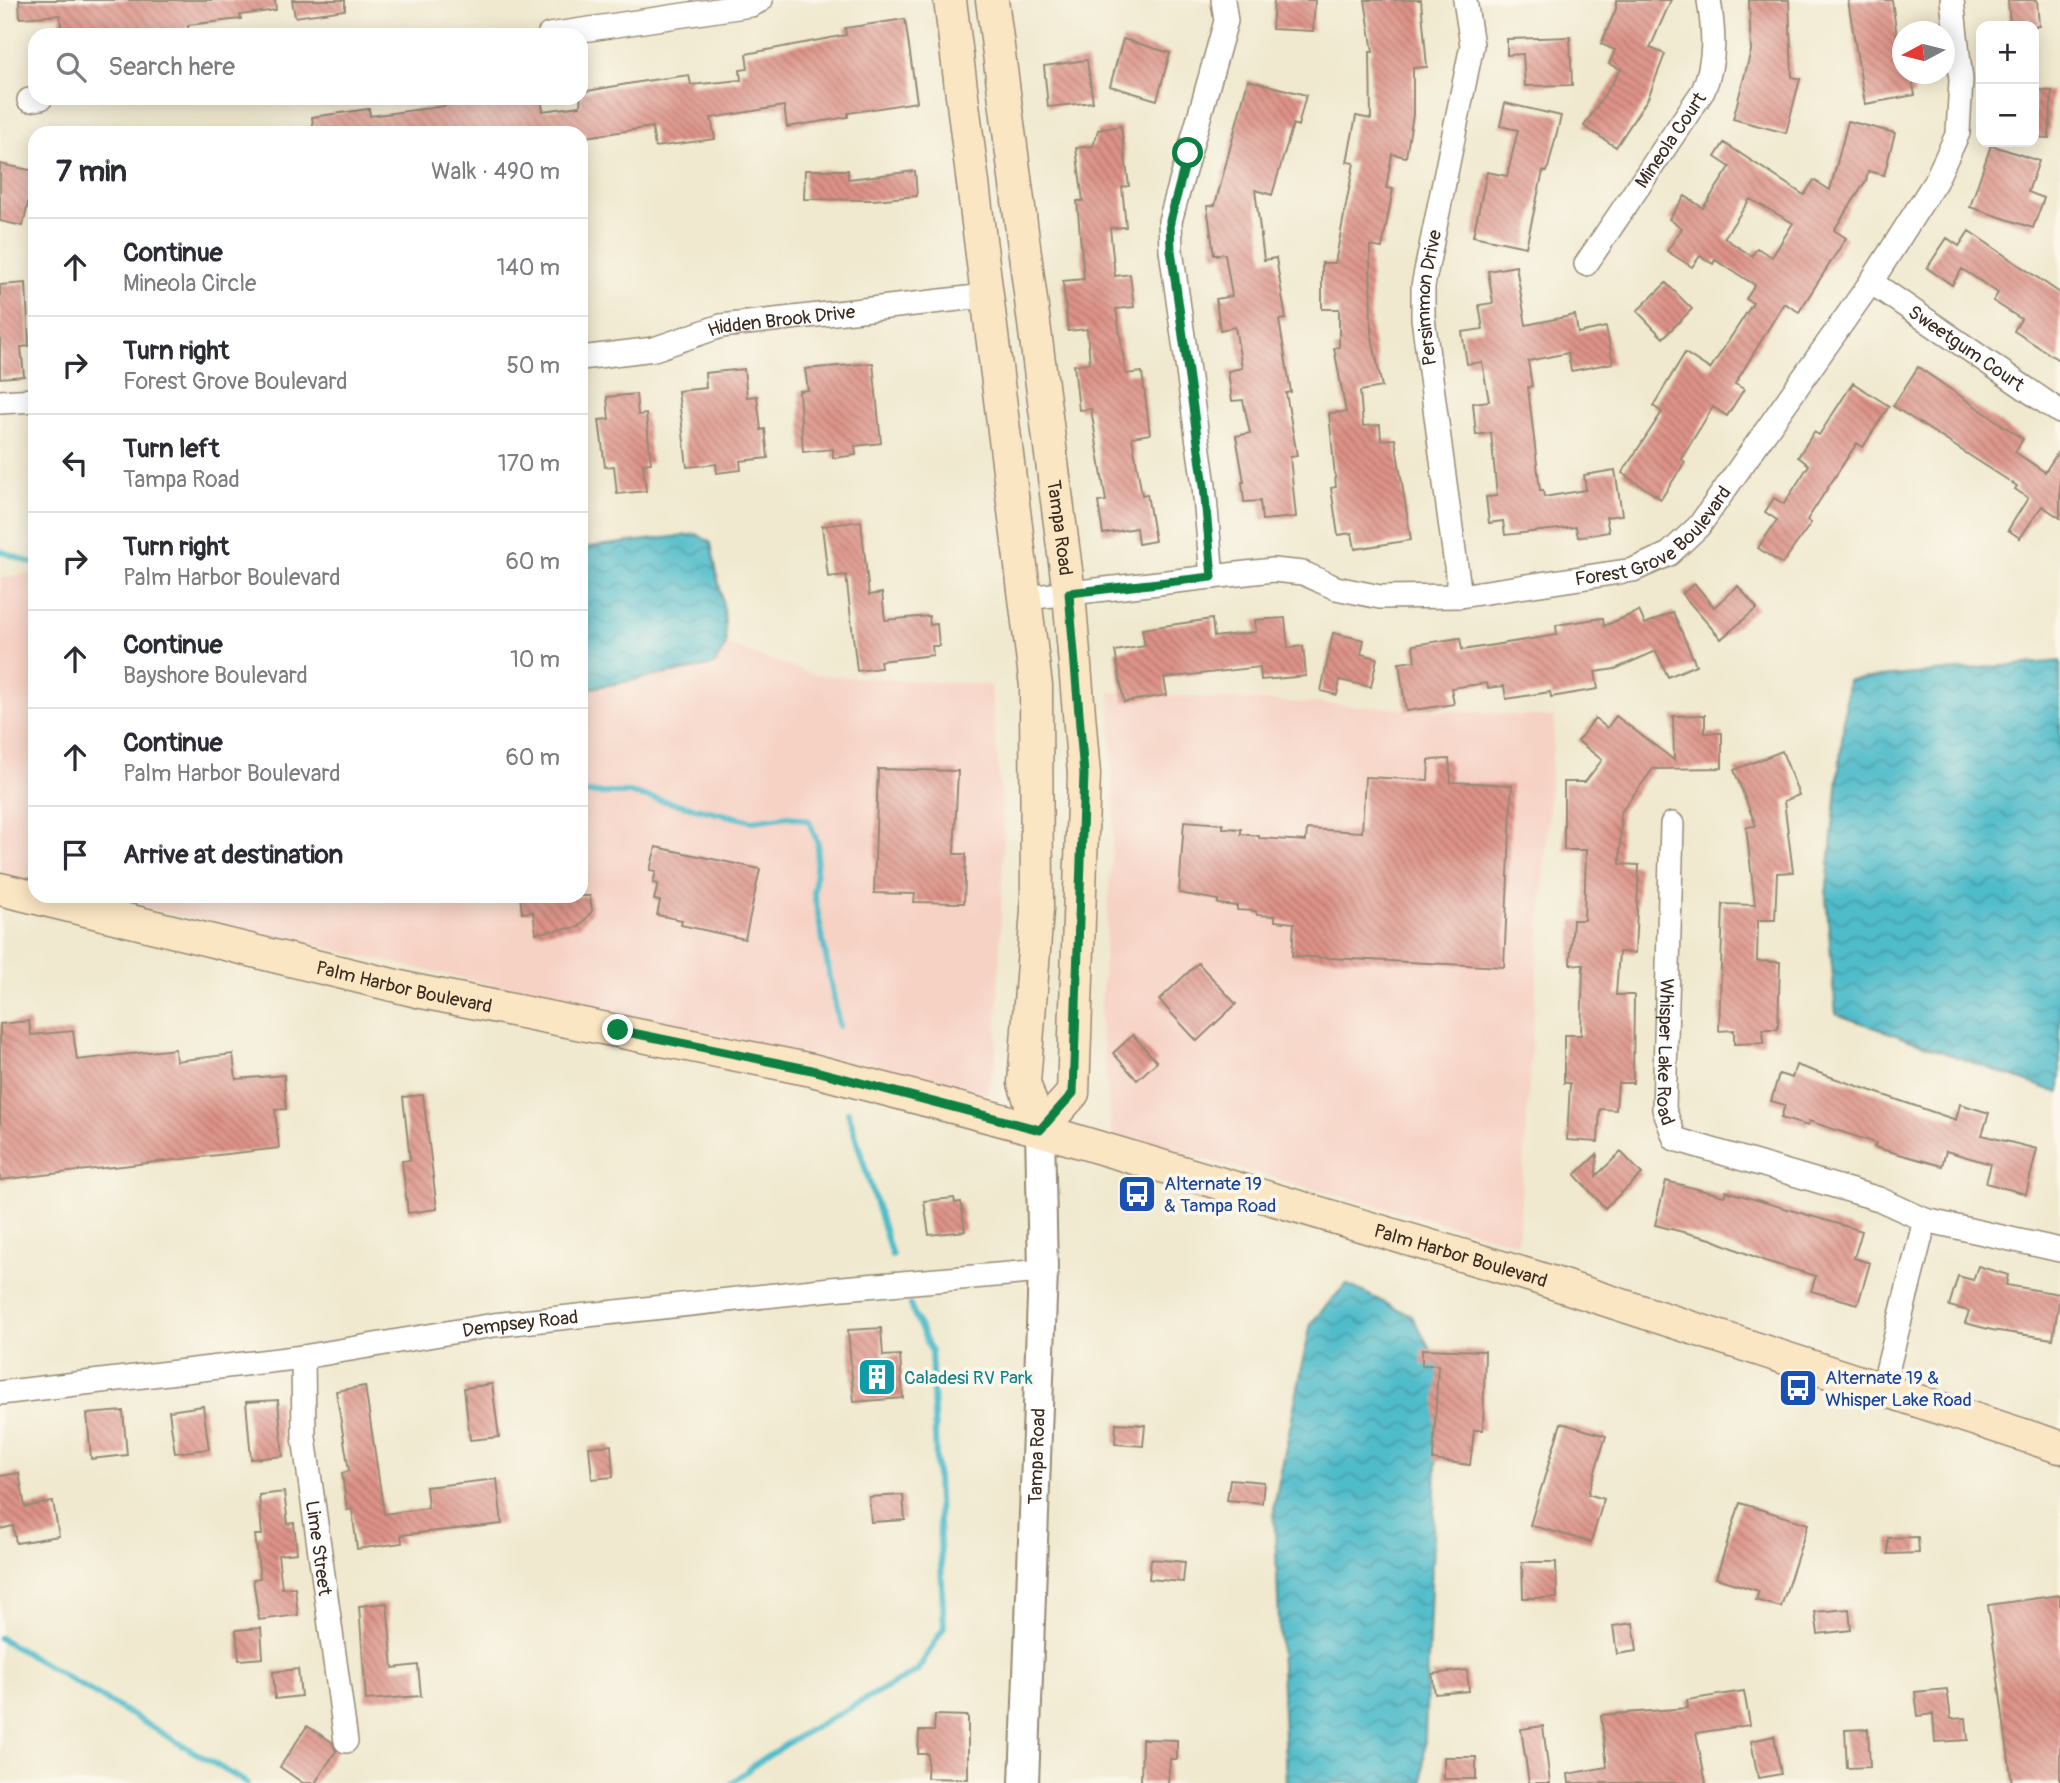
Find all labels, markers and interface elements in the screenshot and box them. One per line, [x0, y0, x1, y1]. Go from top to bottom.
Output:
north arrow [1892, 21, 1955, 84]
map controls [1976, 21, 2039, 147]
button: + [1976, 21, 2039, 84]
search box [28, 28, 588, 105]
icon: search [52, 48, 90, 86]
text: Search here [108, 51, 235, 83]
button: − [1976, 84, 2039, 147]
street label: Mineola Court [1630, 87, 1712, 193]
route start [1172, 137, 1203, 168]
text: 7 min [56, 153, 127, 190]
text: Walk · 490 m [431, 157, 560, 186]
street label: Persimmon Drive [1411, 227, 1447, 367]
text: Continue [123, 237, 223, 269]
icon: ahead [56, 248, 94, 286]
text: 140 m [497, 253, 560, 282]
text: Mineola Circle [123, 269, 256, 298]
street label: Hidden Brook Drive [705, 300, 857, 343]
street label: Sweetgum Court [1903, 300, 2029, 397]
text: Turn right [123, 335, 229, 367]
icon: right [56, 346, 94, 384]
text: 50 m [506, 351, 560, 380]
text: Forest Grove Boulevard [123, 367, 348, 396]
text: Turn left [123, 433, 219, 465]
icon: left [56, 444, 94, 482]
text: 170 m [498, 449, 560, 478]
text: Tampa Road [123, 465, 240, 494]
street label: Tampa Road [1041, 478, 1078, 577]
street label: Forest Grove Boulevard [1573, 482, 1736, 592]
text: Turn right [123, 531, 229, 563]
icon: right [56, 542, 94, 580]
text: 60 m [505, 547, 560, 576]
text: Palm Harbor Boulevard [123, 563, 341, 592]
text: Continue [123, 629, 223, 661]
icon: ahead [56, 640, 94, 678]
text: 10 m [510, 645, 560, 674]
text: Bayshore Boulevard [123, 661, 308, 690]
text: Continue [123, 727, 223, 759]
icon: ahead [56, 738, 94, 776]
text: 60 m [505, 743, 560, 772]
text: Palm Harbor Boulevard [123, 759, 341, 788]
icon: arrive [56, 836, 94, 874]
text: Arrive at destination [123, 839, 343, 871]
street label: Palm Harbor Boulevard [314, 956, 494, 1019]
street label: Whisper Lake Road [1651, 978, 1680, 1129]
route end [602, 1014, 633, 1045]
place label: Alternate 19 & Tampa Road [1164, 1172, 1276, 1218]
bus stop icon: Alternate 19 & Tampa Road [1116, 1173, 1158, 1215]
street label: Palm Harbor Boulevard [1371, 1219, 1550, 1293]
street label: Dempsey Road [461, 1305, 579, 1343]
building icon: Caladesi RV Park [856, 1356, 898, 1398]
place label: Caladesi RV Park [904, 1366, 1033, 1390]
place label: Alternate 19 & Whisper Lake Road [1825, 1366, 1972, 1412]
bus stop icon: Alternate 19 & Whisper Lake Road [1777, 1367, 1819, 1409]
street label: Tampa Road [1023, 1408, 1051, 1505]
street label: Lime Street [300, 1499, 337, 1597]

